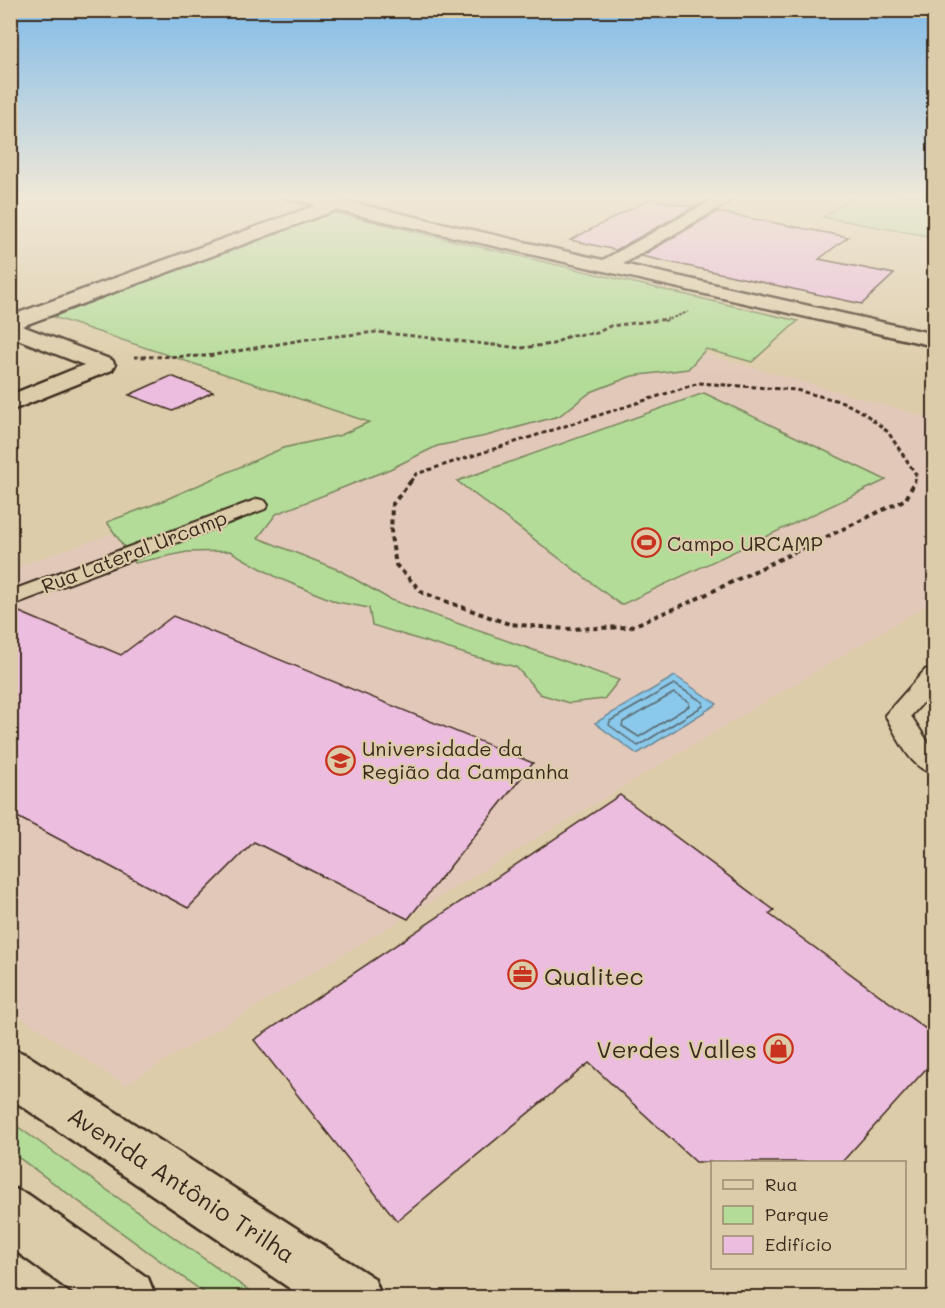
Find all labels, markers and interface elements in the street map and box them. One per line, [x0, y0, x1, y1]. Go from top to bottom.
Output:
street label: Rua Lateral Urcamp [38, 504, 230, 598]
sports icon: Campo URCAMP [630, 527, 662, 559]
place label: Campo URCAMP [667, 530, 823, 556]
place label: Universidade da Região da Campanha [362, 735, 569, 784]
school or university icon: Universidade da Região da Campanha [325, 744, 357, 776]
office icon: Qualitec [507, 959, 539, 991]
place label: Qualitec [544, 960, 644, 991]
shop icon: Verdes Valles [762, 1032, 794, 1064]
place label: Verdes Valles [596, 1033, 757, 1064]
street label: Avenida Antônio Trilha [63, 1099, 301, 1269]
legend [711, 1161, 906, 1269]
text: Rua [765, 1172, 798, 1196]
text: Parque [765, 1202, 829, 1226]
text: Edifício [765, 1232, 832, 1256]

